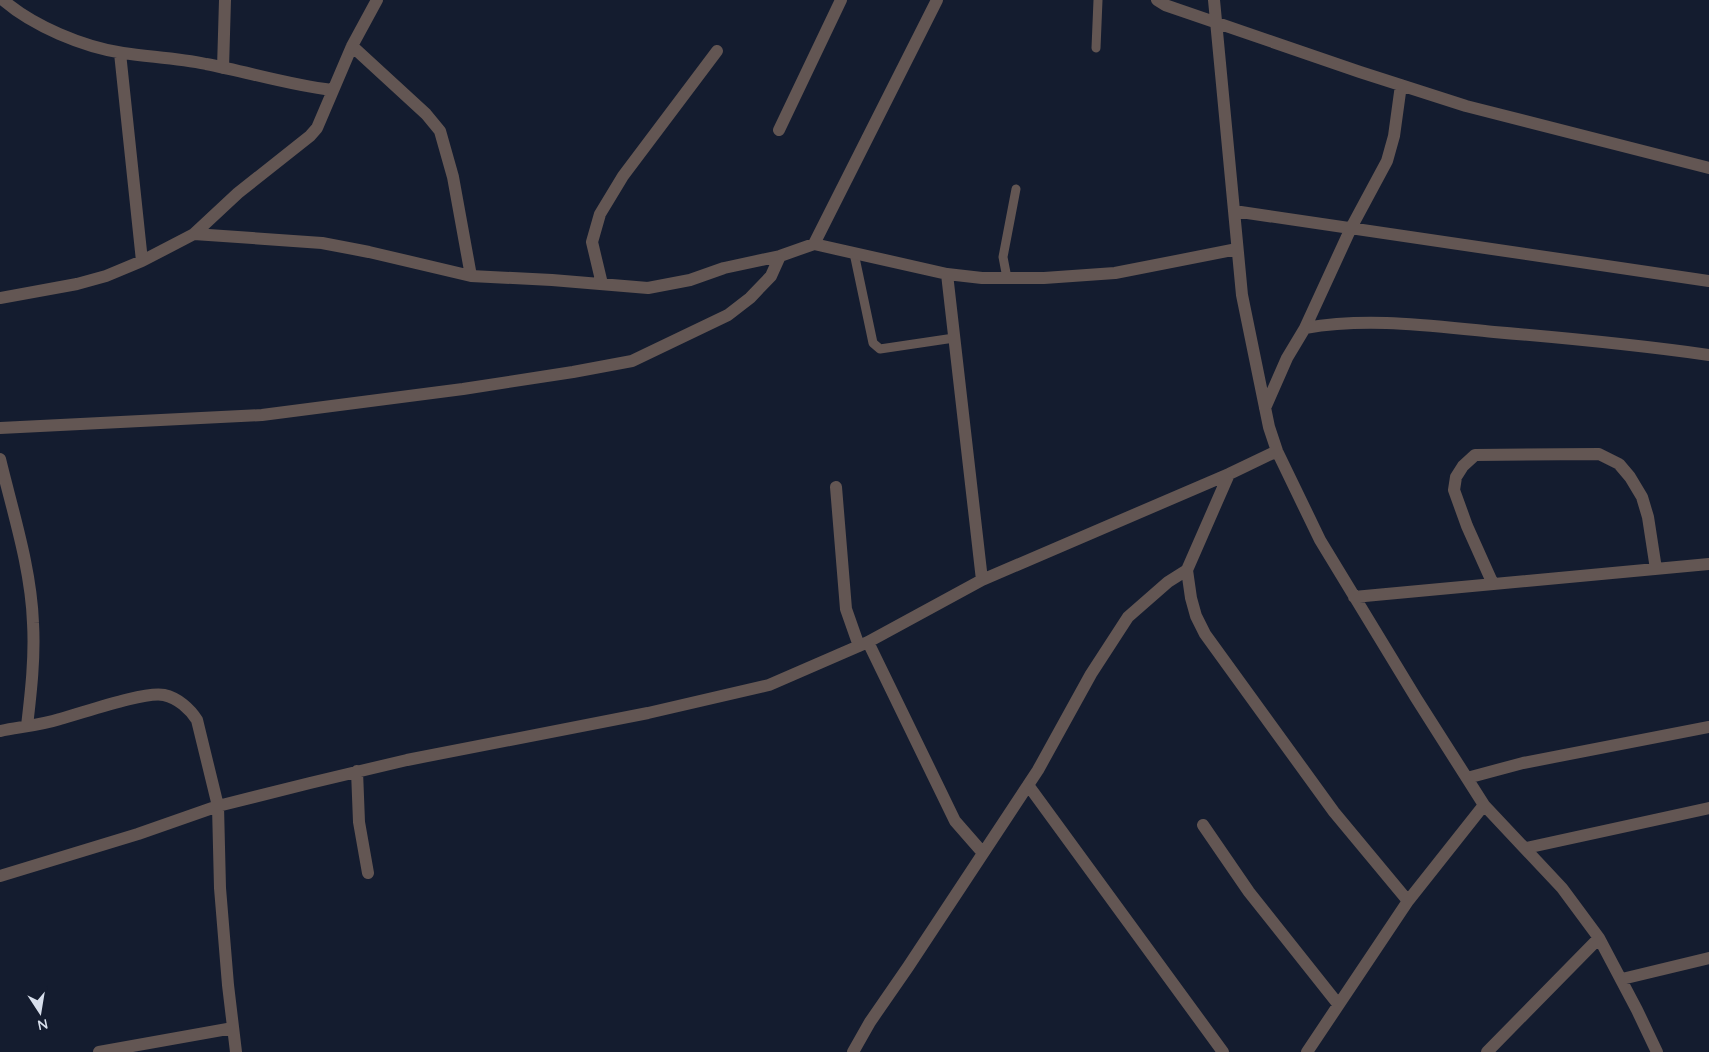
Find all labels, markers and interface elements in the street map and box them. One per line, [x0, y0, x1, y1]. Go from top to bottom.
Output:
north arrow [15, 987, 65, 1037]
text: N [36, 1015, 50, 1035]

